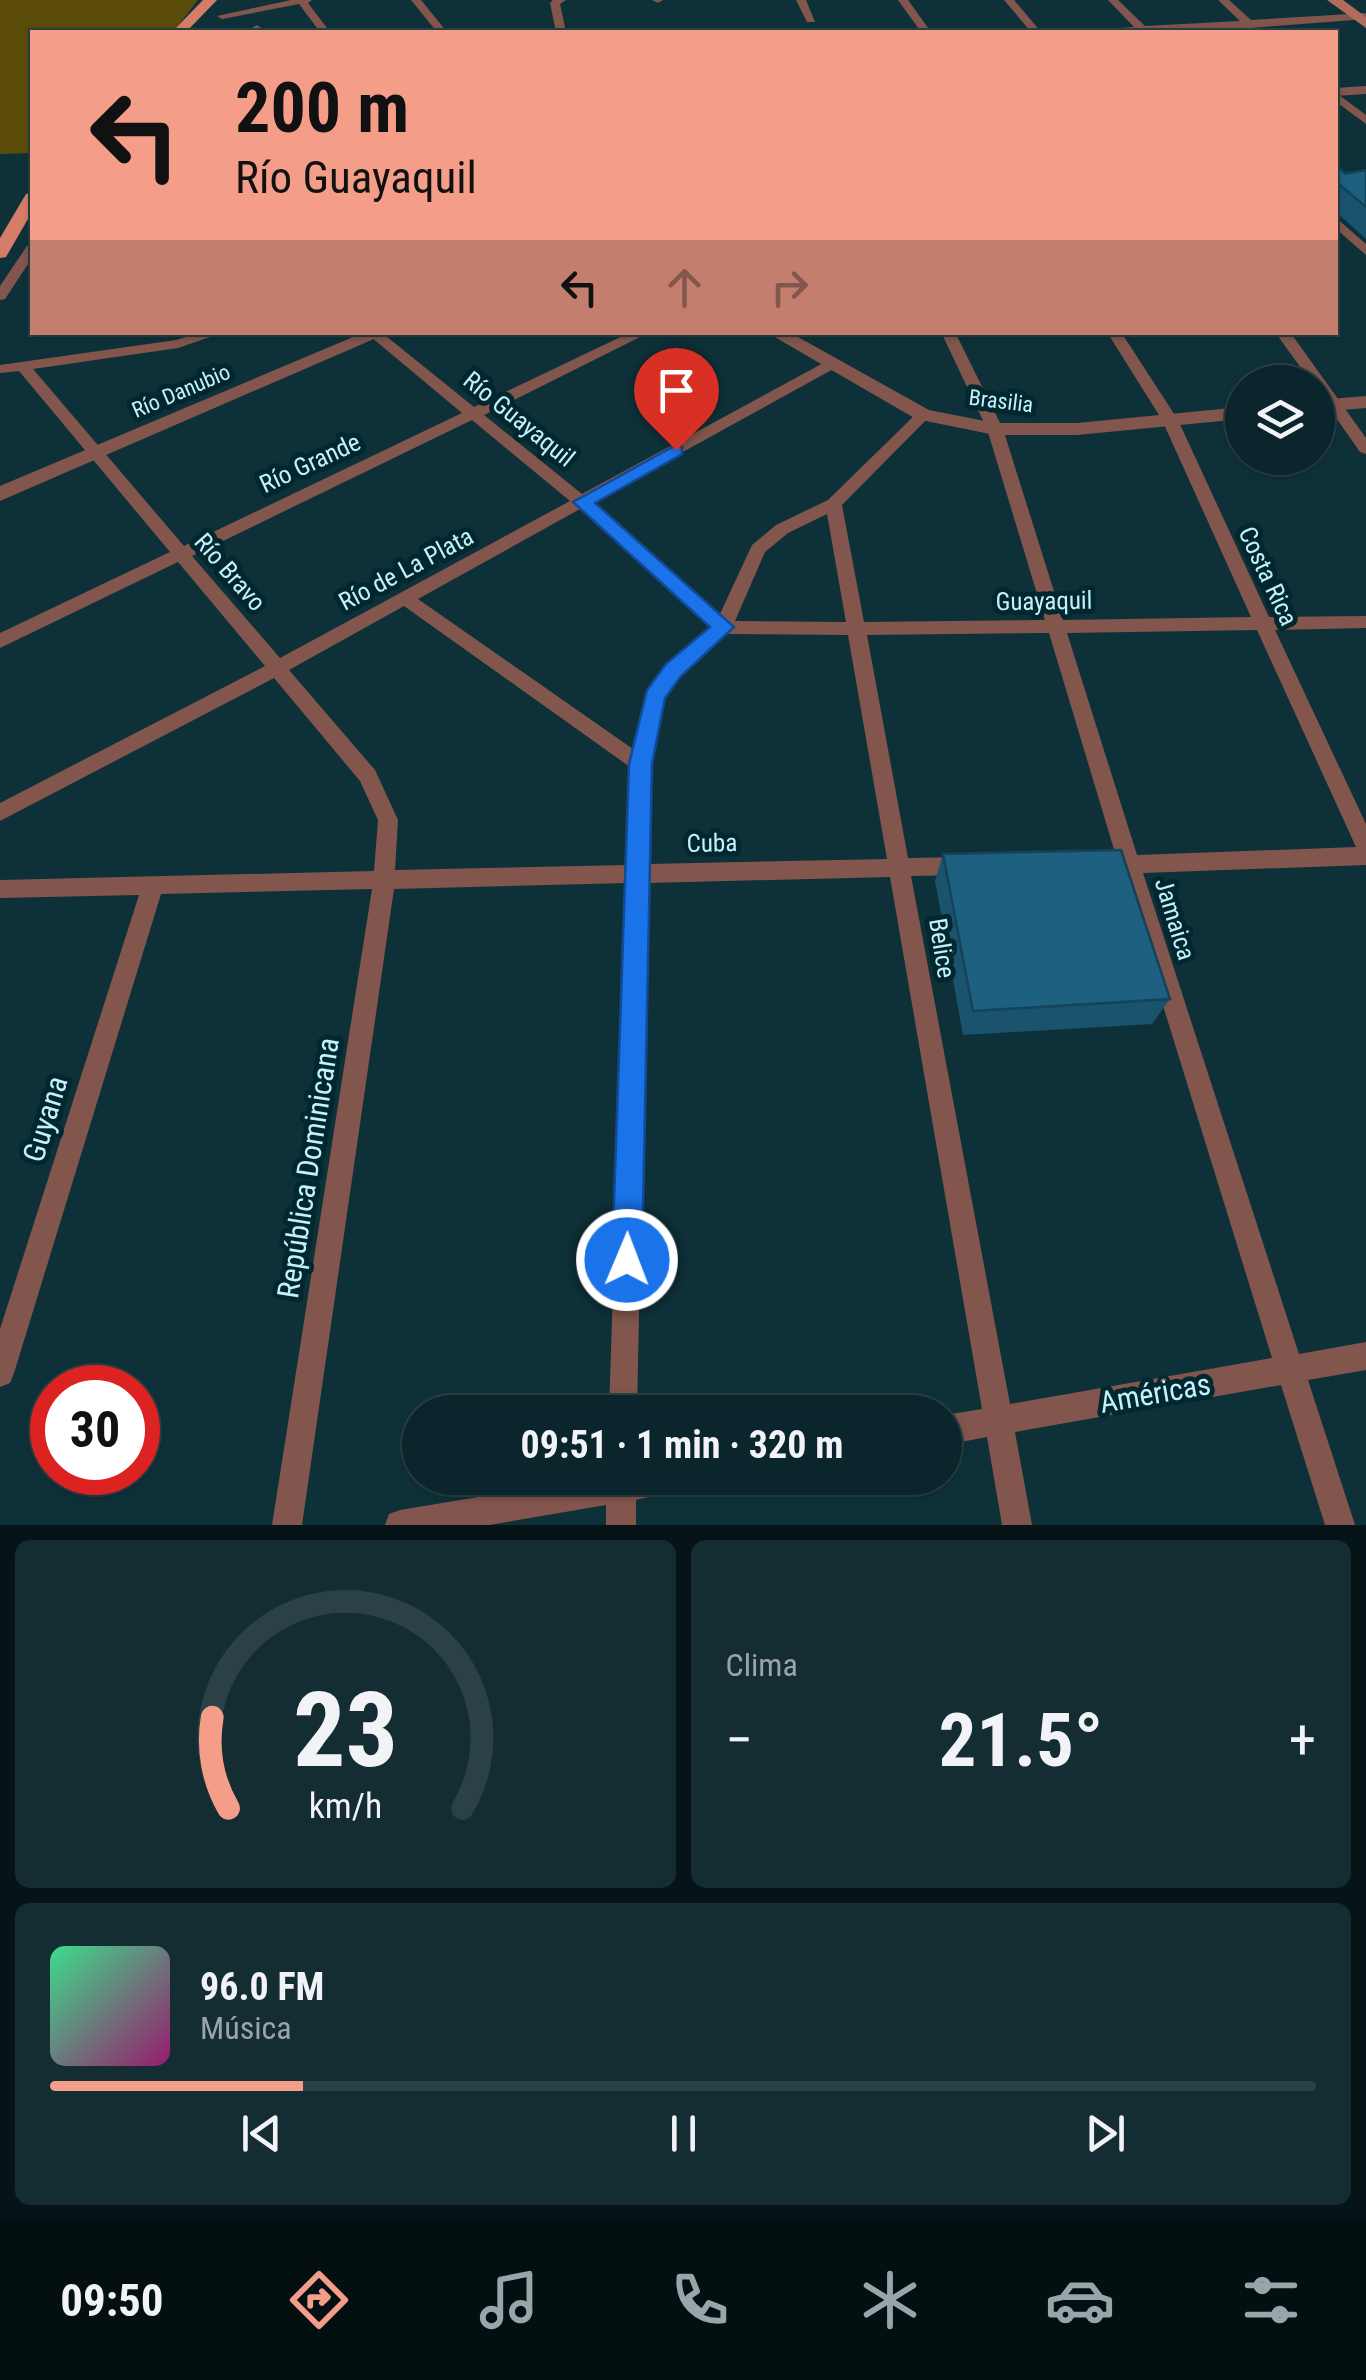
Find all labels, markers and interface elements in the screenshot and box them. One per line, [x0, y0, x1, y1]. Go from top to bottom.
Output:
text: 200 m [235, 67, 409, 149]
icon: left [70, 70, 200, 200]
text: Río Guayaquil [235, 151, 477, 204]
icon: left [552, 260, 607, 315]
icon: ahead [657, 260, 712, 315]
icon: right [762, 260, 817, 315]
pin [634, 348, 719, 451]
street label: Río Danubio [128, 359, 234, 423]
icon: arrive [649, 363, 704, 418]
street label: Río Guayaquil [458, 365, 580, 473]
map controls [1225, 365, 1335, 475]
button: layers [1225, 365, 1335, 475]
street label: Brasilia [967, 385, 1035, 417]
street label: Río Grande [255, 427, 365, 499]
street label: Río de La Plata [334, 521, 478, 617]
street label: Costa Rica [1233, 522, 1303, 630]
street label: Río Bravo [189, 527, 271, 617]
street label: Guayaquil [995, 586, 1093, 616]
street label: Cuba [686, 828, 738, 858]
street label: Jamaica [1149, 875, 1201, 963]
street label: Belice [923, 916, 961, 980]
street label: República Dominicana [270, 1035, 346, 1301]
street label: Guyana [15, 1072, 75, 1166]
position arrow [575, 1208, 679, 1312]
speed limit sign: 30 [30, 1365, 160, 1495]
street label: Américas [1097, 1366, 1213, 1420]
text: 09:51 · 1 min · 320 m [521, 1423, 843, 1467]
text: Clima [726, 1646, 798, 1684]
text: 23 [293, 1670, 398, 1791]
text: 21.5° [939, 1696, 1103, 1784]
text: − [726, 1708, 753, 1772]
text: + [1289, 1708, 1316, 1772]
text: km/h [308, 1785, 382, 1827]
text: 96.0 FM [200, 1965, 324, 2009]
text: Música [200, 2009, 292, 2047]
icon: previous [234, 2106, 289, 2161]
icon: pause [656, 2106, 711, 2161]
icon: next [1078, 2106, 1133, 2161]
icon: directions [284, 2265, 354, 2335]
icon: music [474, 2265, 544, 2335]
icon: phone [665, 2265, 735, 2335]
icon: climate [855, 2265, 925, 2335]
icon: car [1045, 2265, 1115, 2335]
icon: filters [1236, 2265, 1306, 2335]
text: 09:50 [60, 2274, 163, 2327]

